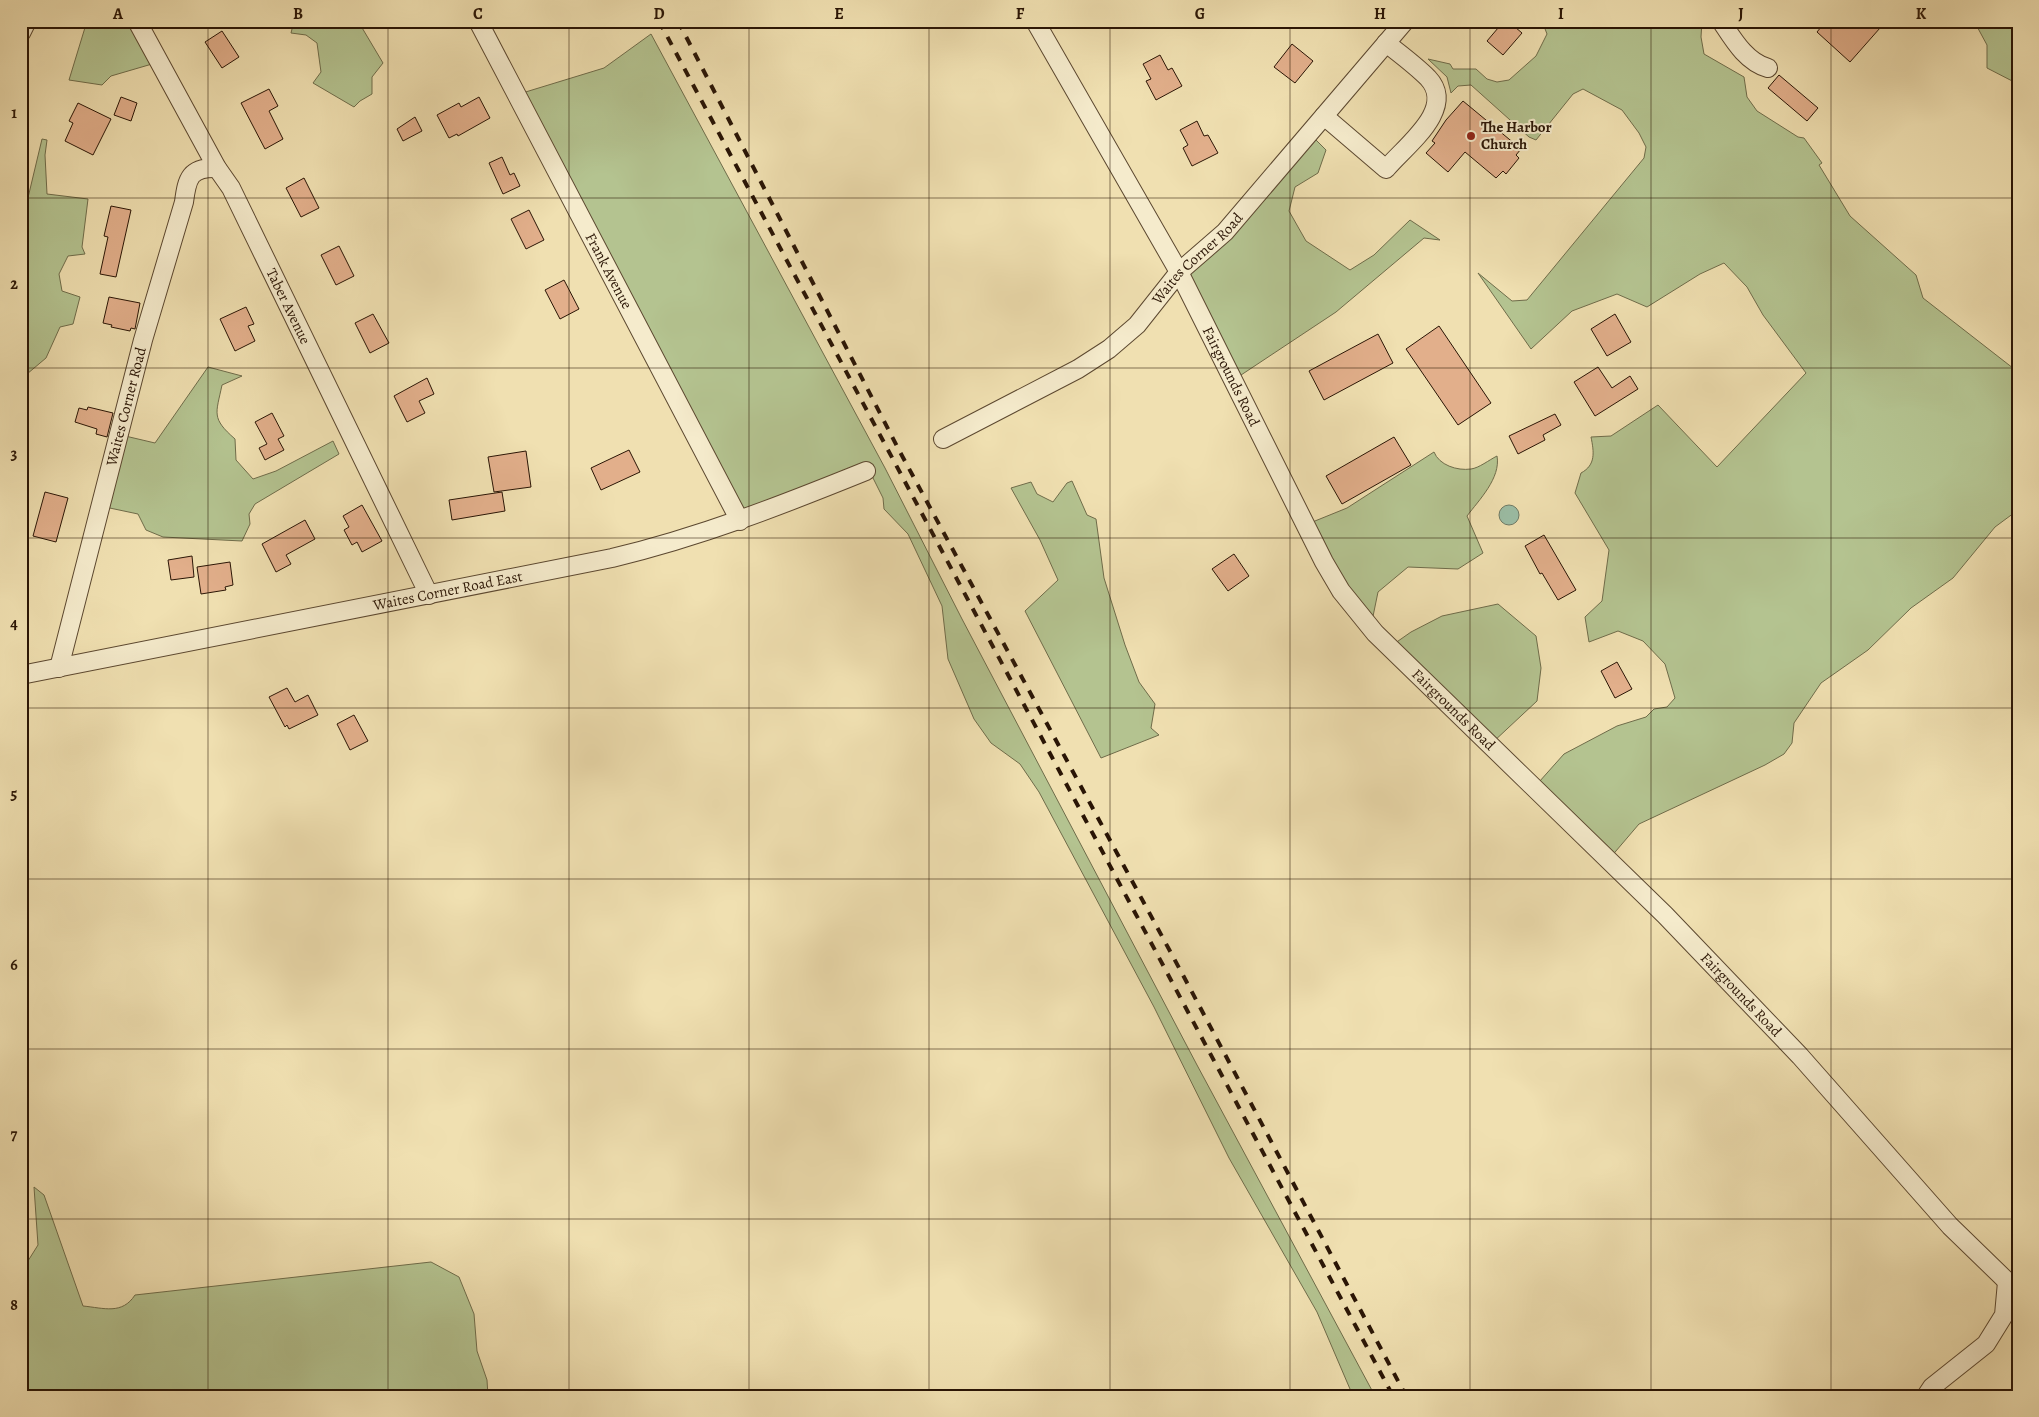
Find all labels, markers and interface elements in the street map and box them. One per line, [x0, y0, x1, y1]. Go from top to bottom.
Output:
text: A [112, 3, 124, 25]
text: B [293, 3, 303, 25]
text: C [473, 3, 483, 25]
text: D [653, 3, 665, 25]
text: E [834, 3, 844, 25]
text: F [1016, 3, 1025, 25]
text: G [1195, 3, 1205, 25]
text: H [1374, 3, 1386, 25]
text: I [1558, 3, 1564, 25]
text: J [1738, 3, 1744, 25]
text: K [1916, 3, 1927, 25]
text: 1 [11, 102, 17, 124]
place label: The Harbor Church [1481, 117, 1552, 154]
marker: The Harbor Church [1465, 130, 1477, 142]
street label: Waites Corner Road [1147, 208, 1248, 309]
street label: Frank Avenue [581, 229, 637, 313]
street label: Taber Avenue [262, 265, 316, 348]
text: 2 [10, 273, 18, 295]
street label: Fairgrounds Road [1198, 323, 1265, 431]
street label: Waites Corner Road [101, 344, 151, 469]
text: 3 [11, 443, 18, 465]
street label: Waites Corner Road East [370, 566, 524, 615]
text: 4 [10, 613, 18, 635]
street label: Fairgrounds Road [1408, 664, 1501, 755]
text: 5 [11, 783, 18, 805]
street label: Fairgrounds Road [1696, 948, 1787, 1042]
text: 6 [10, 954, 18, 976]
text: 7 [11, 1124, 18, 1146]
text: 8 [10, 1294, 18, 1316]

